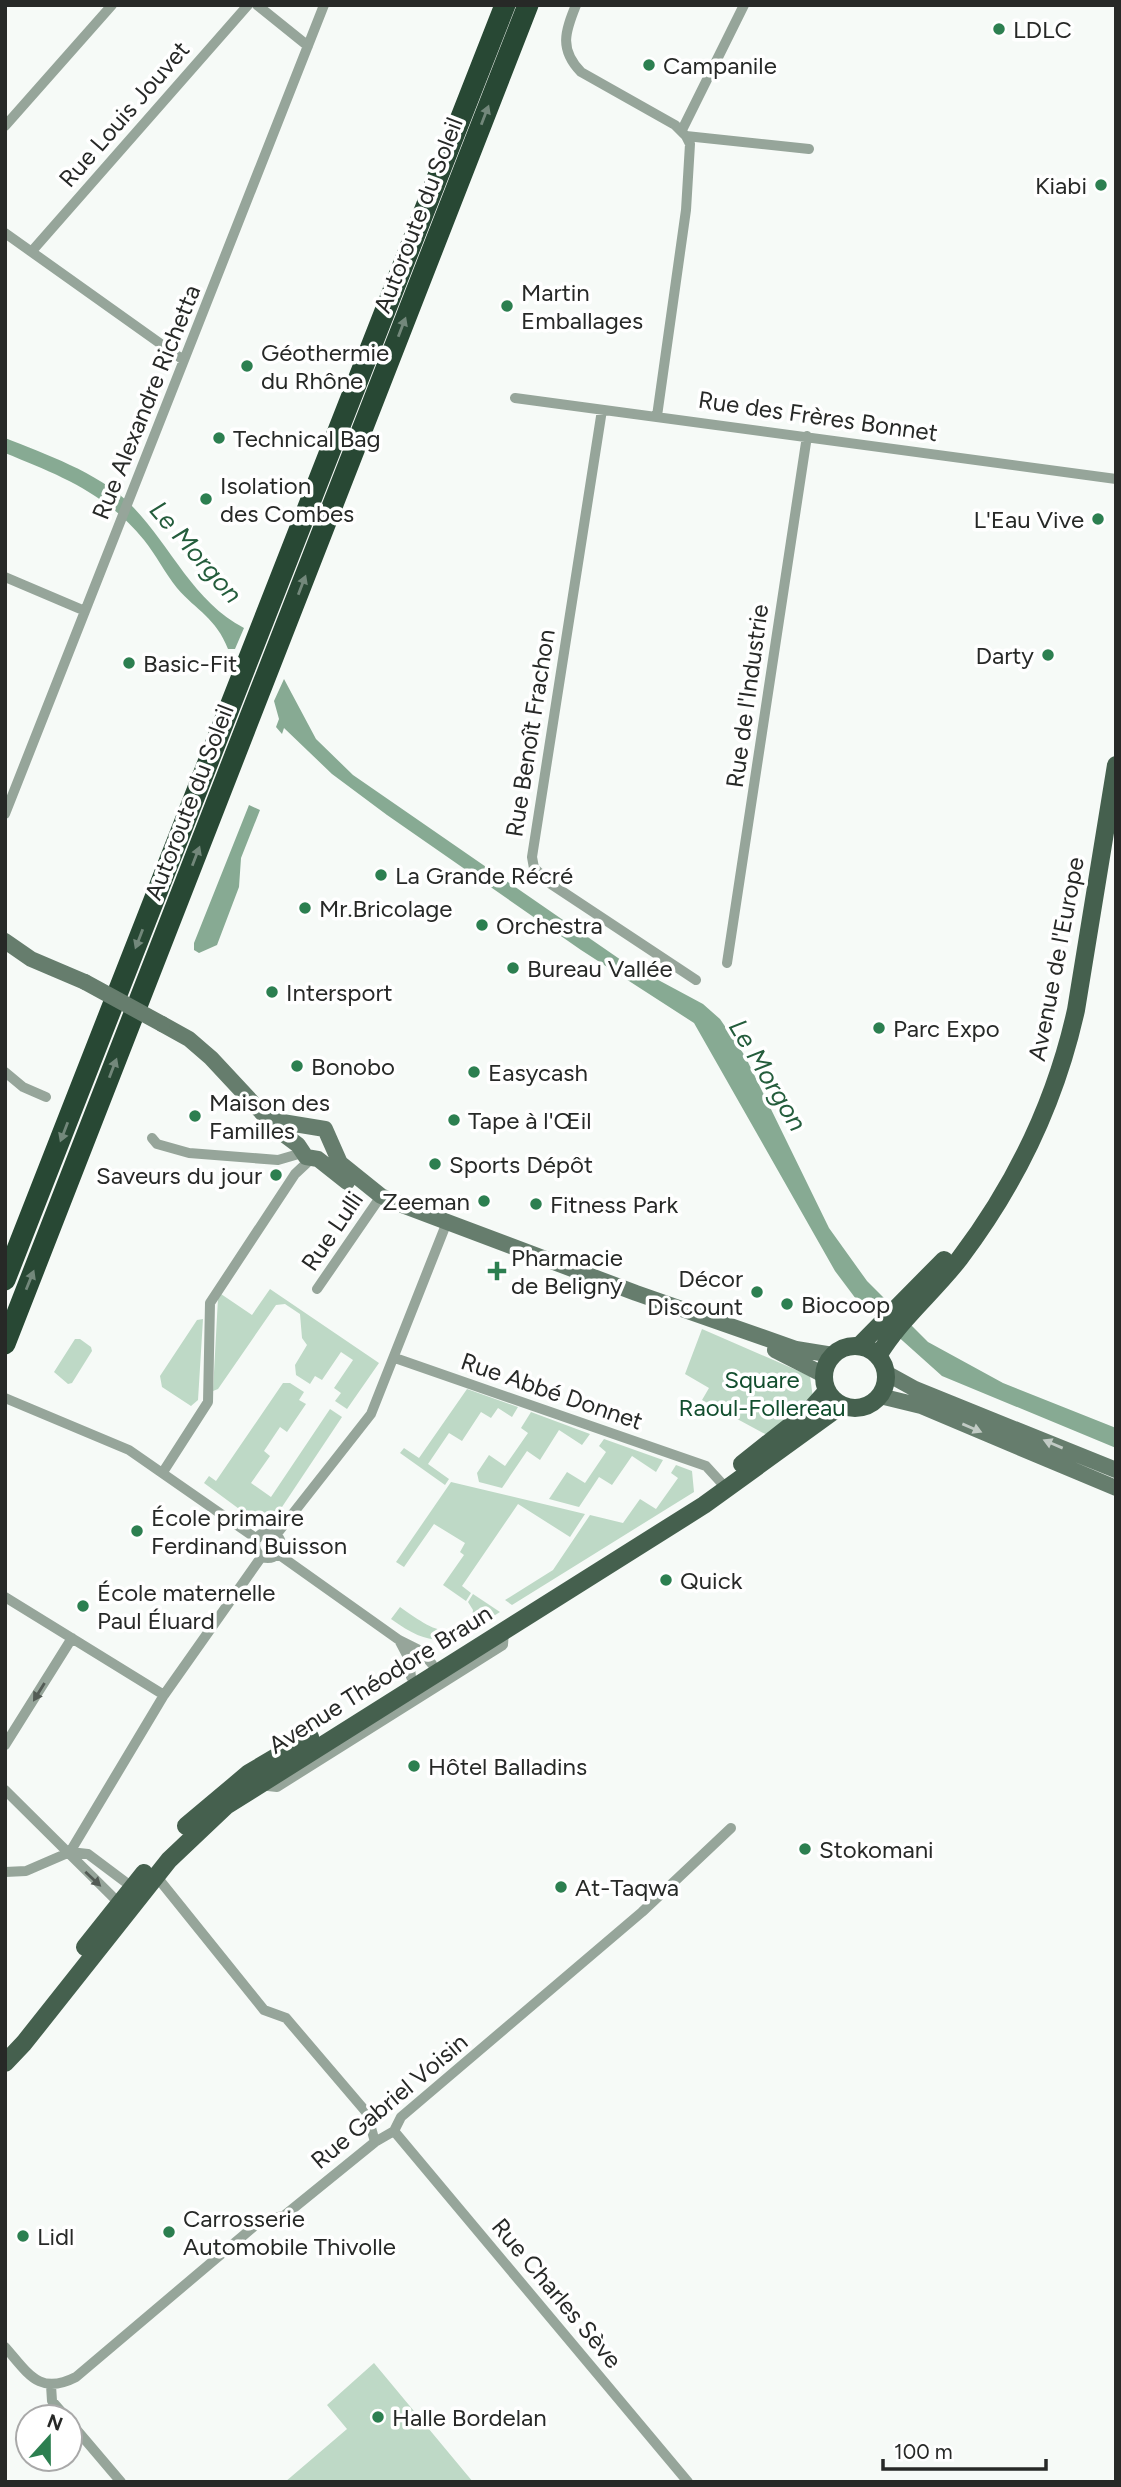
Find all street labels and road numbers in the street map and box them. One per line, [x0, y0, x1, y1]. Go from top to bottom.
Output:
street label: Rue Louis Jouvet [53, 35, 195, 193]
street label: Autoroute du Soleil [367, 113, 469, 317]
street label: Rue Alexandre Richetta [86, 280, 206, 524]
street label: Rue des Frères Bonnet [696, 385, 940, 447]
street label: Rue de l'Industrie [720, 602, 774, 790]
street label: Rue Benoît Frachon [499, 627, 561, 839]
street label: Autoroute du Soleil [138, 700, 240, 904]
street label: Avenue de l'Europe [1022, 855, 1090, 1063]
street label: Rue Lulli [295, 1186, 369, 1276]
street label: Rue Abbé Donnet [457, 1346, 647, 1436]
street label: Avenue Théodore Braun [263, 1598, 497, 1760]
street label: Rue Gabriel Voisin [305, 2027, 473, 2175]
street label: Rue Charles Sève [486, 2212, 628, 2374]

